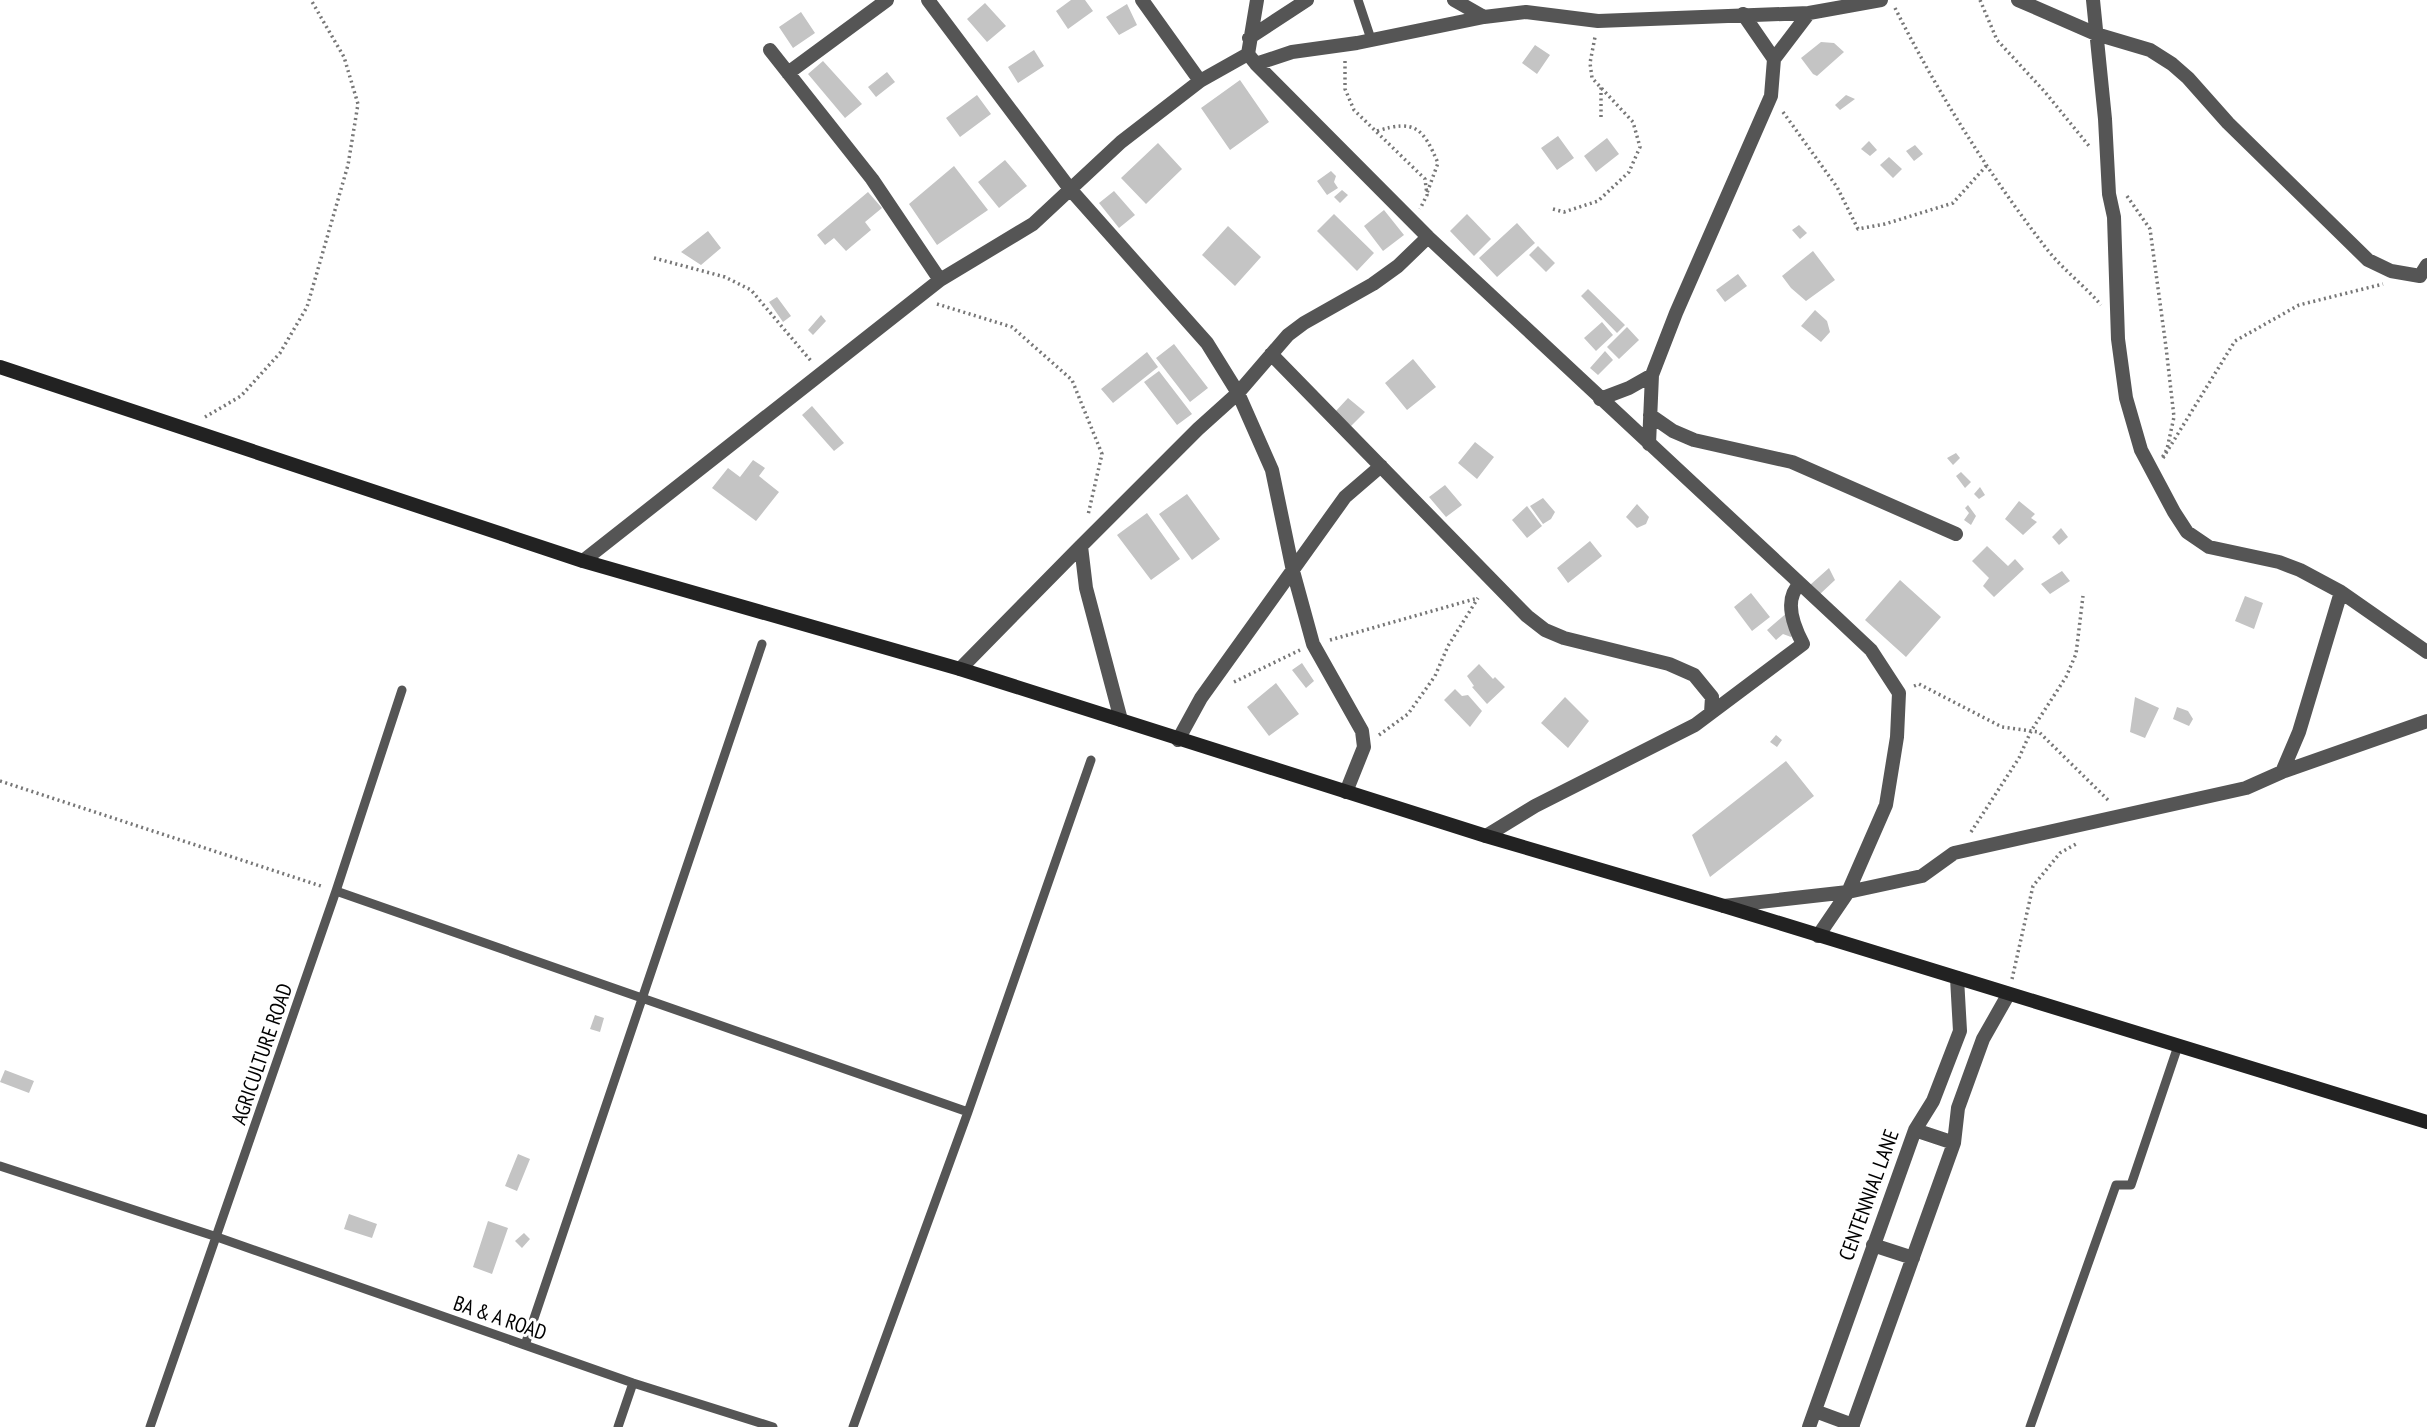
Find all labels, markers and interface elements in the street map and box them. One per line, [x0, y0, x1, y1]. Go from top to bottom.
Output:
street label: AGRICULTURE ROAD [225, 980, 298, 1128]
street label: CENTENNIAL LANE [1832, 1126, 1905, 1264]
street label: BA & A ROAD [450, 1289, 550, 1346]

